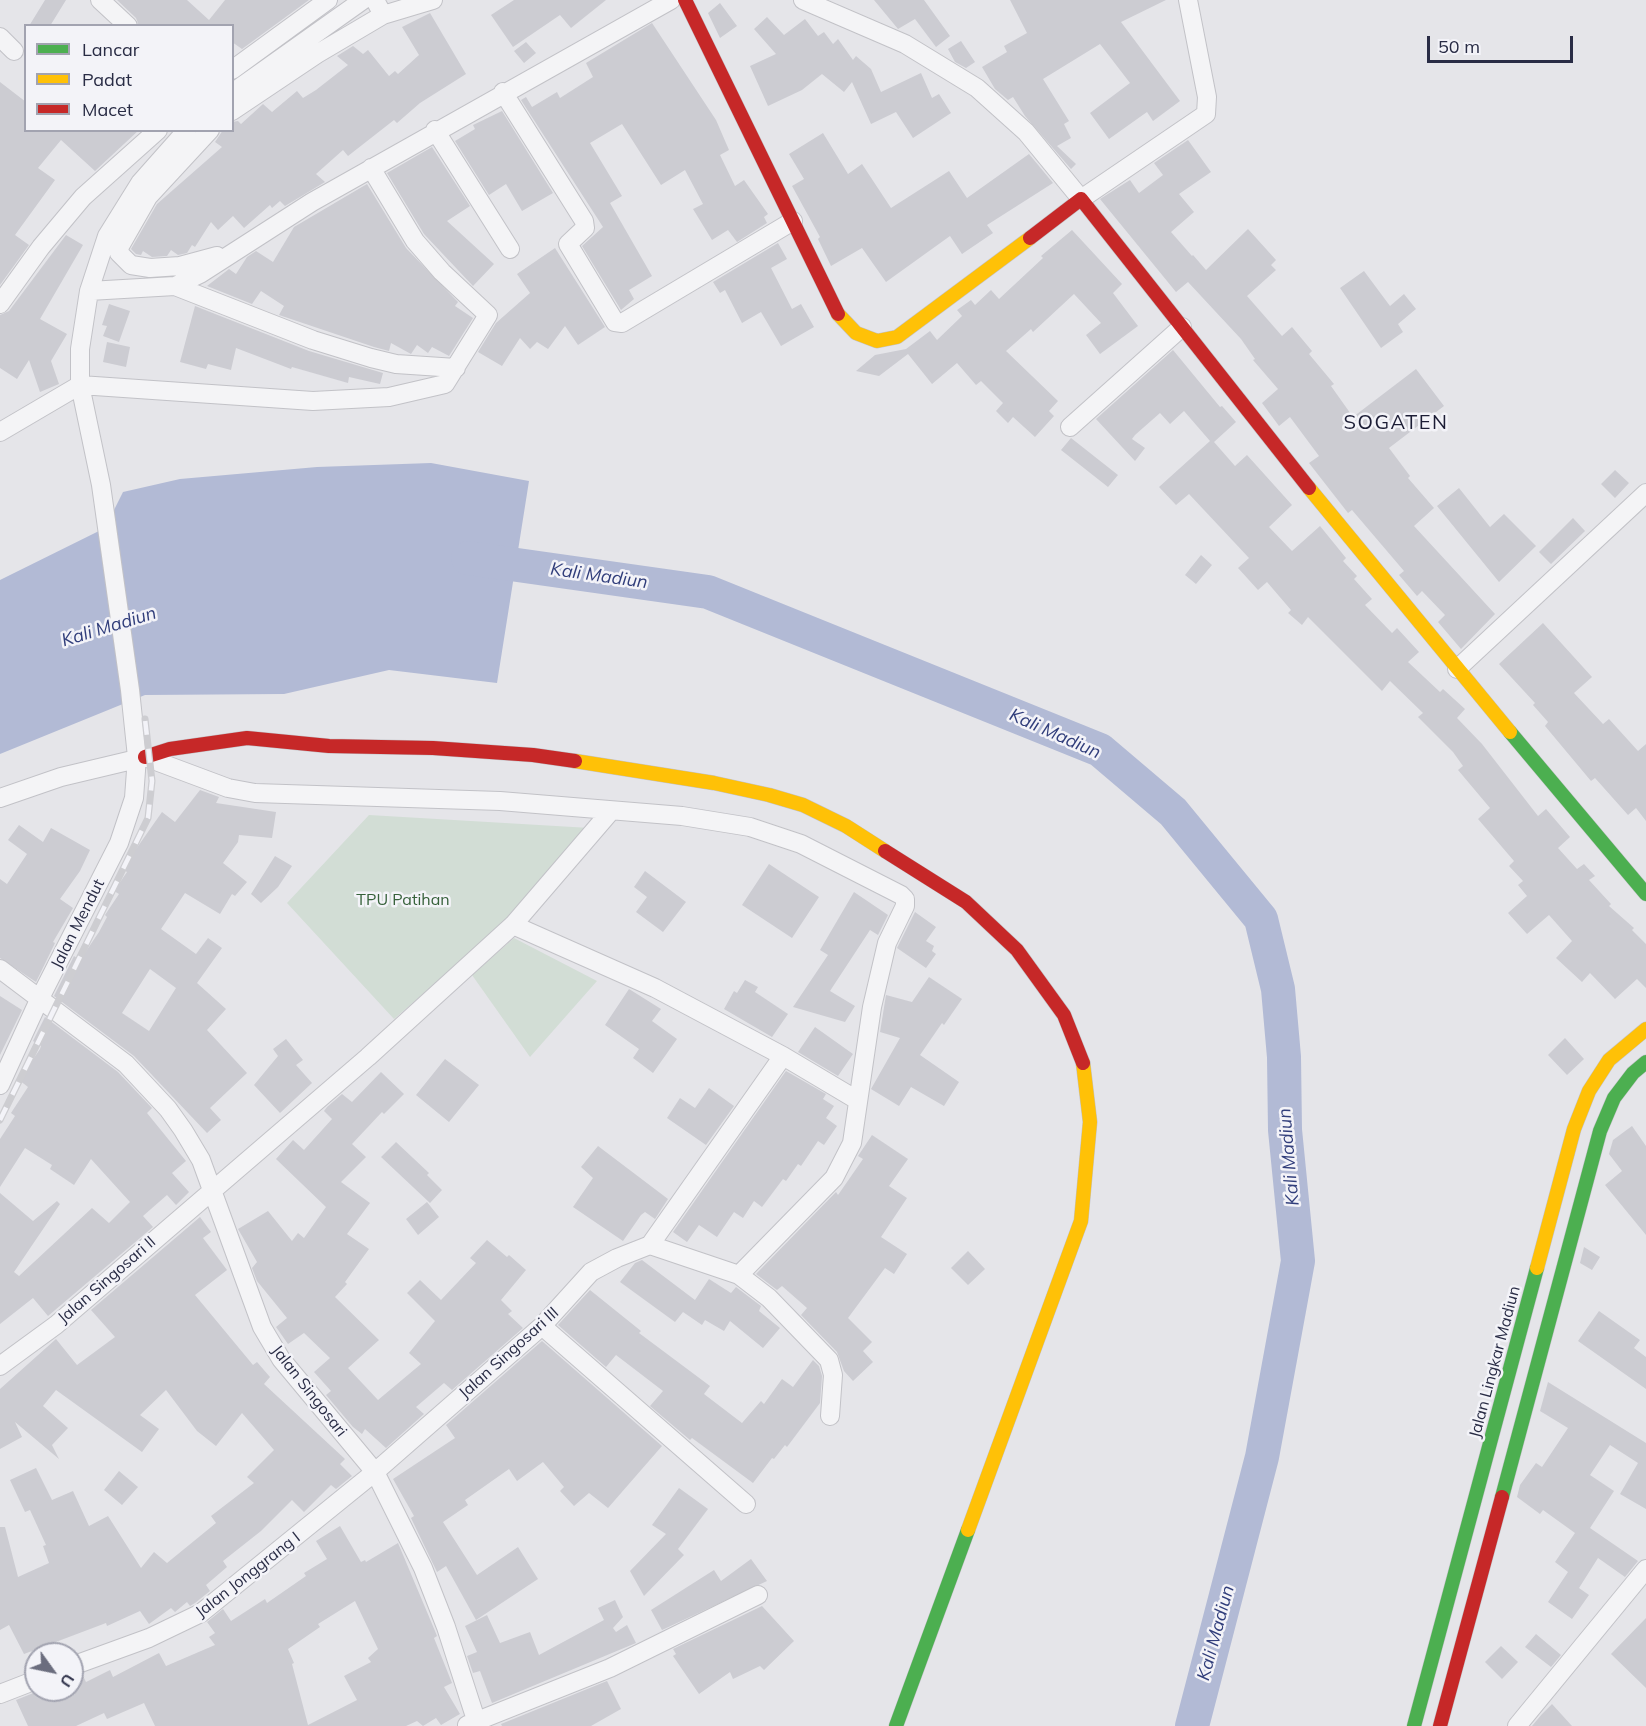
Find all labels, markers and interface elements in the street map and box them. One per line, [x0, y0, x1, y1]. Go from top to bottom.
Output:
legend [24, 24, 234, 132]
scale bar [1430, 24, 1576, 62]
text: 50 m [1438, 35, 1480, 58]
text: Lancar [82, 38, 139, 61]
text: Padat [82, 68, 132, 91]
text: Macet [82, 98, 133, 121]
district label: SOGATEN [1344, 411, 1448, 435]
water label: Kali Madiun [549, 559, 649, 593]
water label: Kali Madiun [59, 602, 159, 652]
water label: Kali Madiun [1006, 704, 1104, 764]
street label: Jalan Mendut [47, 876, 109, 972]
park label: TPU Patihan [356, 890, 450, 910]
water label: Kali Madiun [1274, 1107, 1304, 1207]
street label: Jalan Singosari II [54, 1232, 160, 1328]
street label: Jalan Lingkar Madiun [1465, 1284, 1525, 1440]
street label: Jalan Singosari III [455, 1303, 563, 1403]
street label: Jalan Singosari [267, 1341, 351, 1441]
street label: Jalan Jonggrang I [192, 1528, 304, 1622]
water label: Kali Madiun [1193, 1583, 1239, 1683]
north arrow [24, 1642, 84, 1702]
text: U [56, 1670, 79, 1691]

